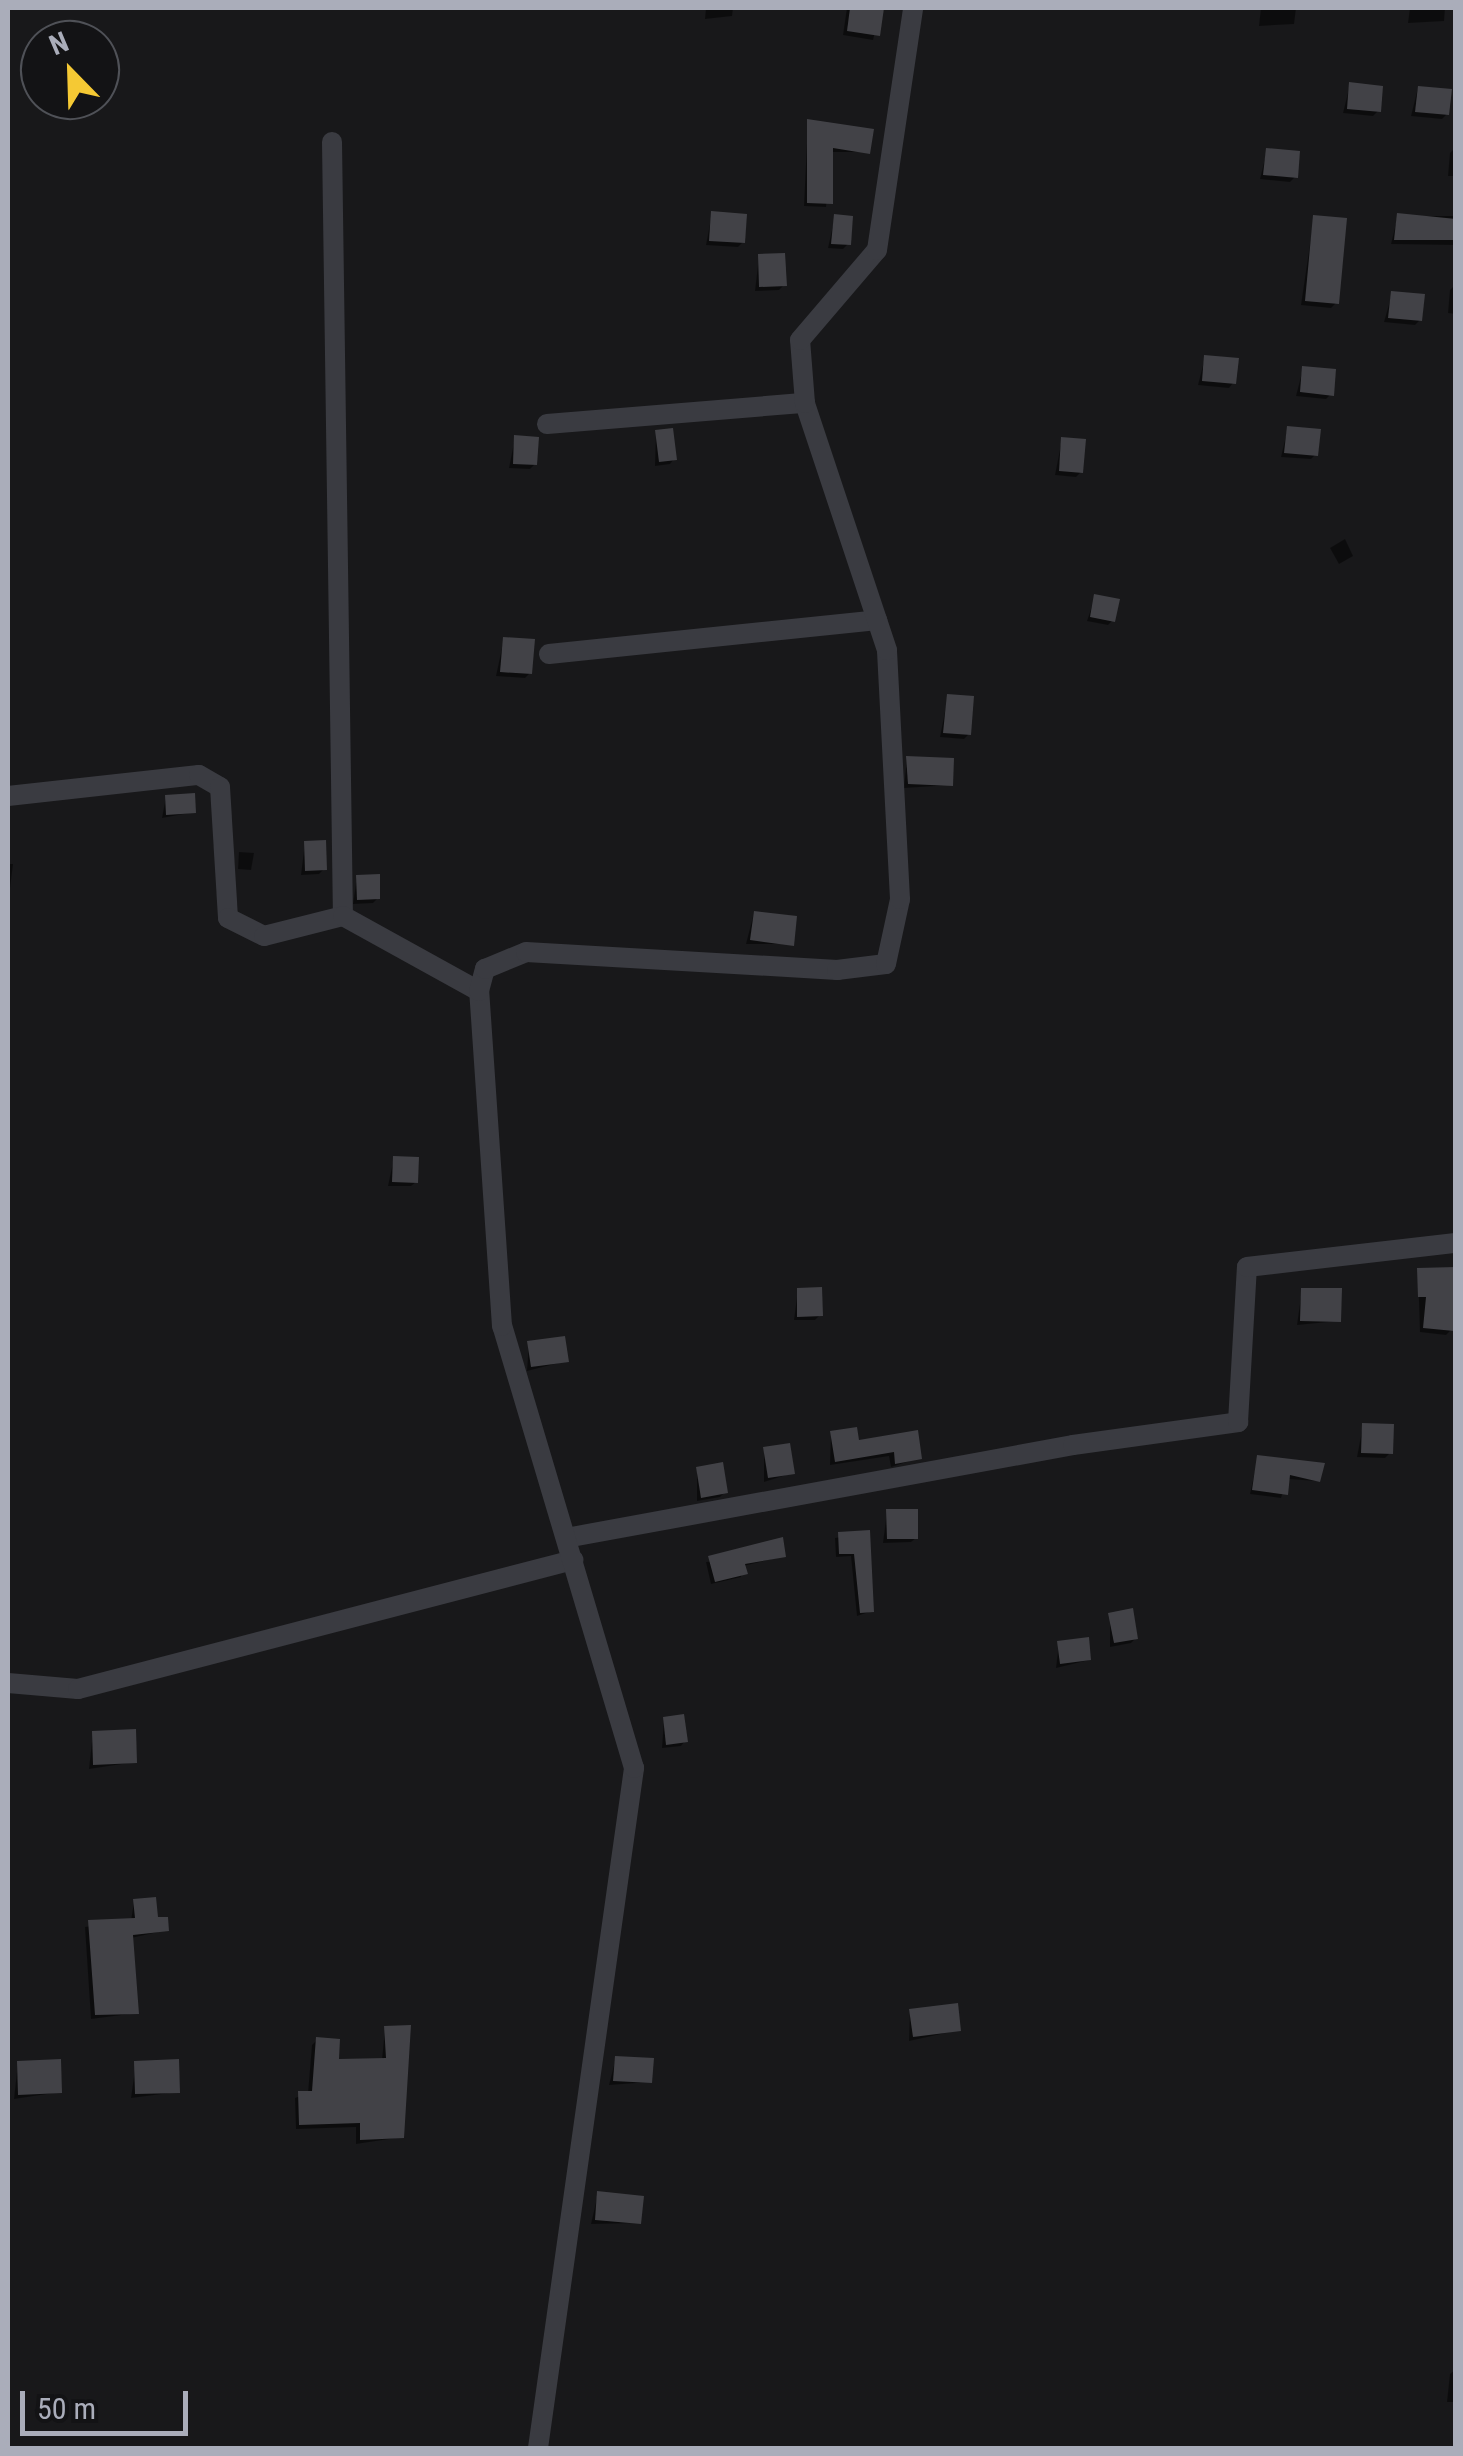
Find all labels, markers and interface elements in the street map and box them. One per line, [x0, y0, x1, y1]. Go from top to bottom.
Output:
north arrow [20, 20, 120, 120]
text: N [45, 25, 73, 62]
scale bar [25, 2371, 192, 2433]
text: 50 m [37, 2391, 96, 2426]

